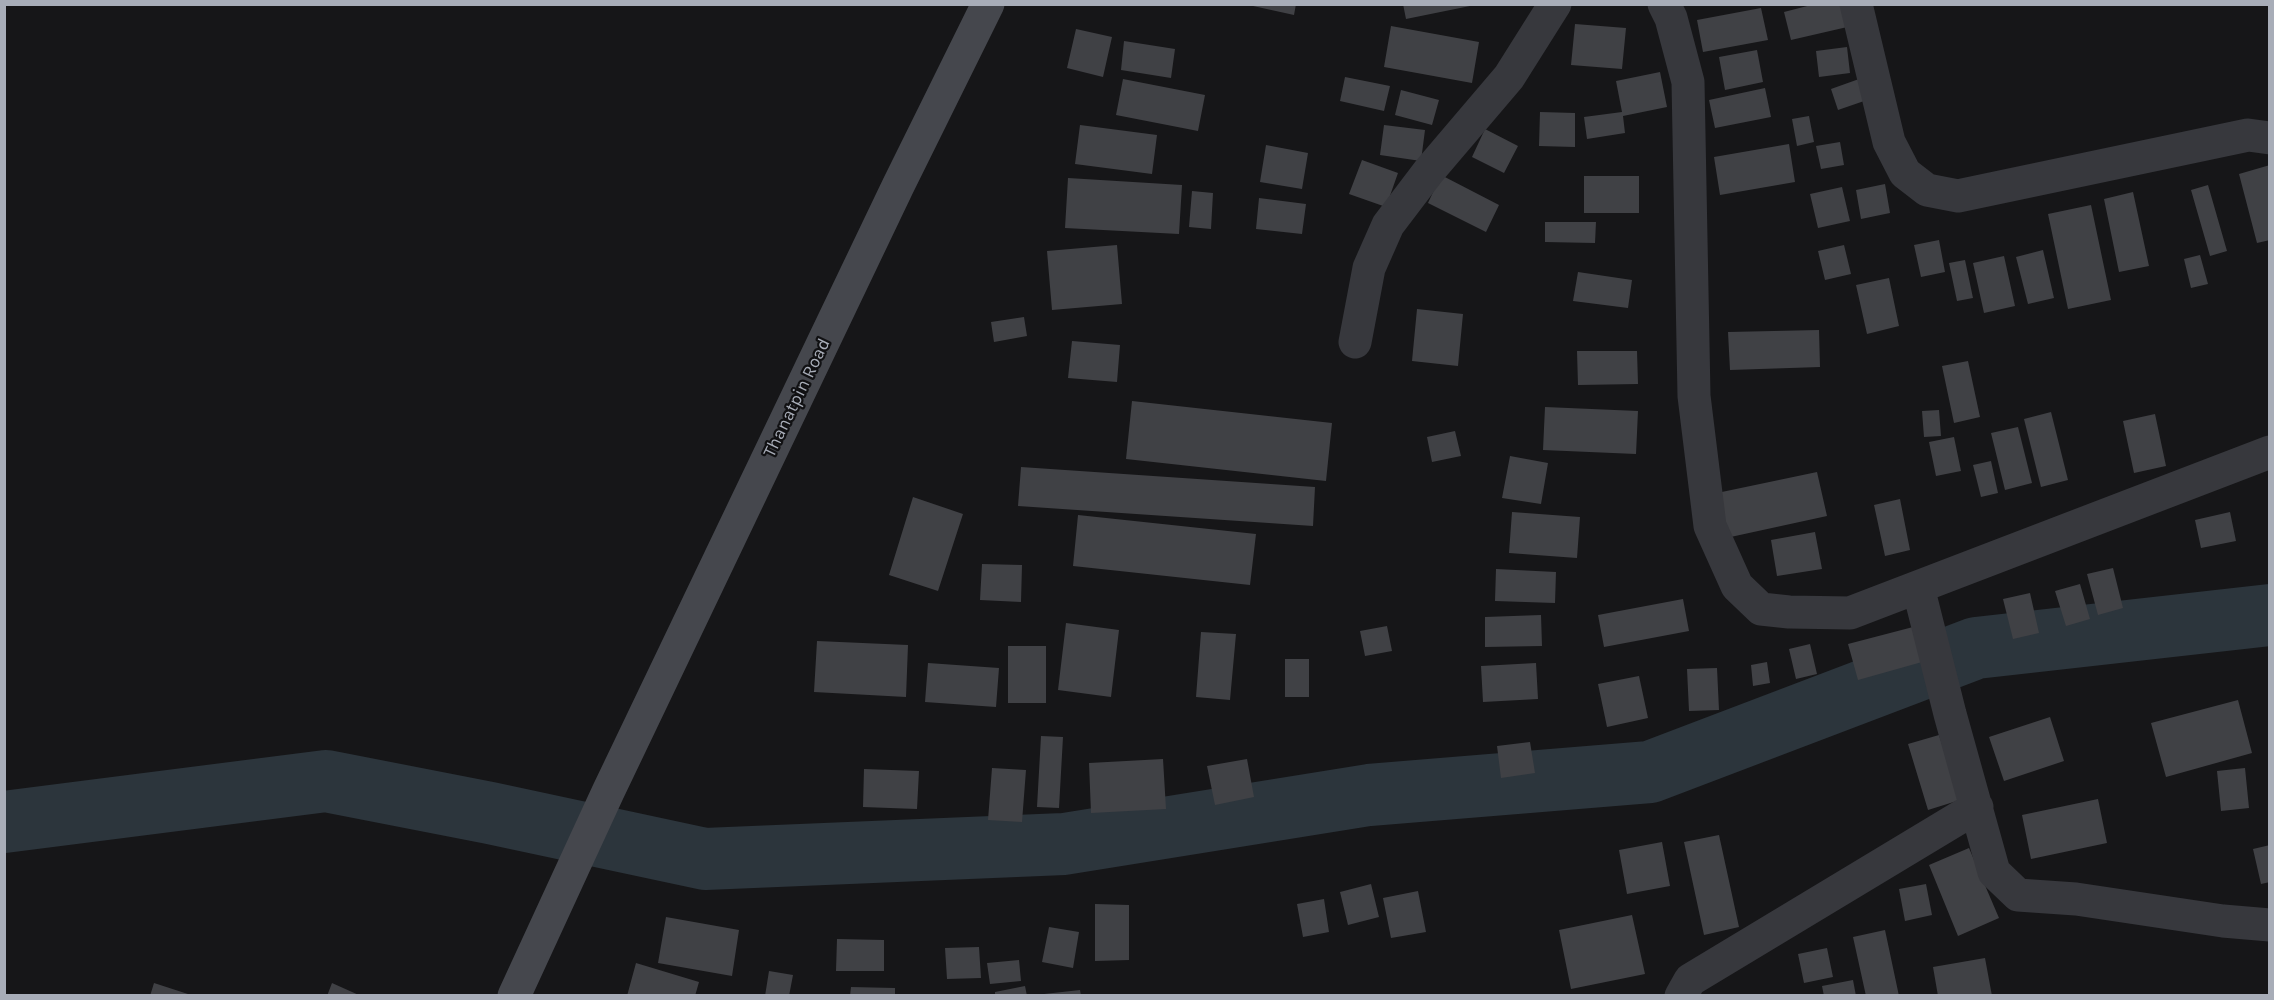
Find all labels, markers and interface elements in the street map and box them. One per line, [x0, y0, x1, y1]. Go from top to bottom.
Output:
street label: Thanatpin Road [759, 335, 835, 461]

